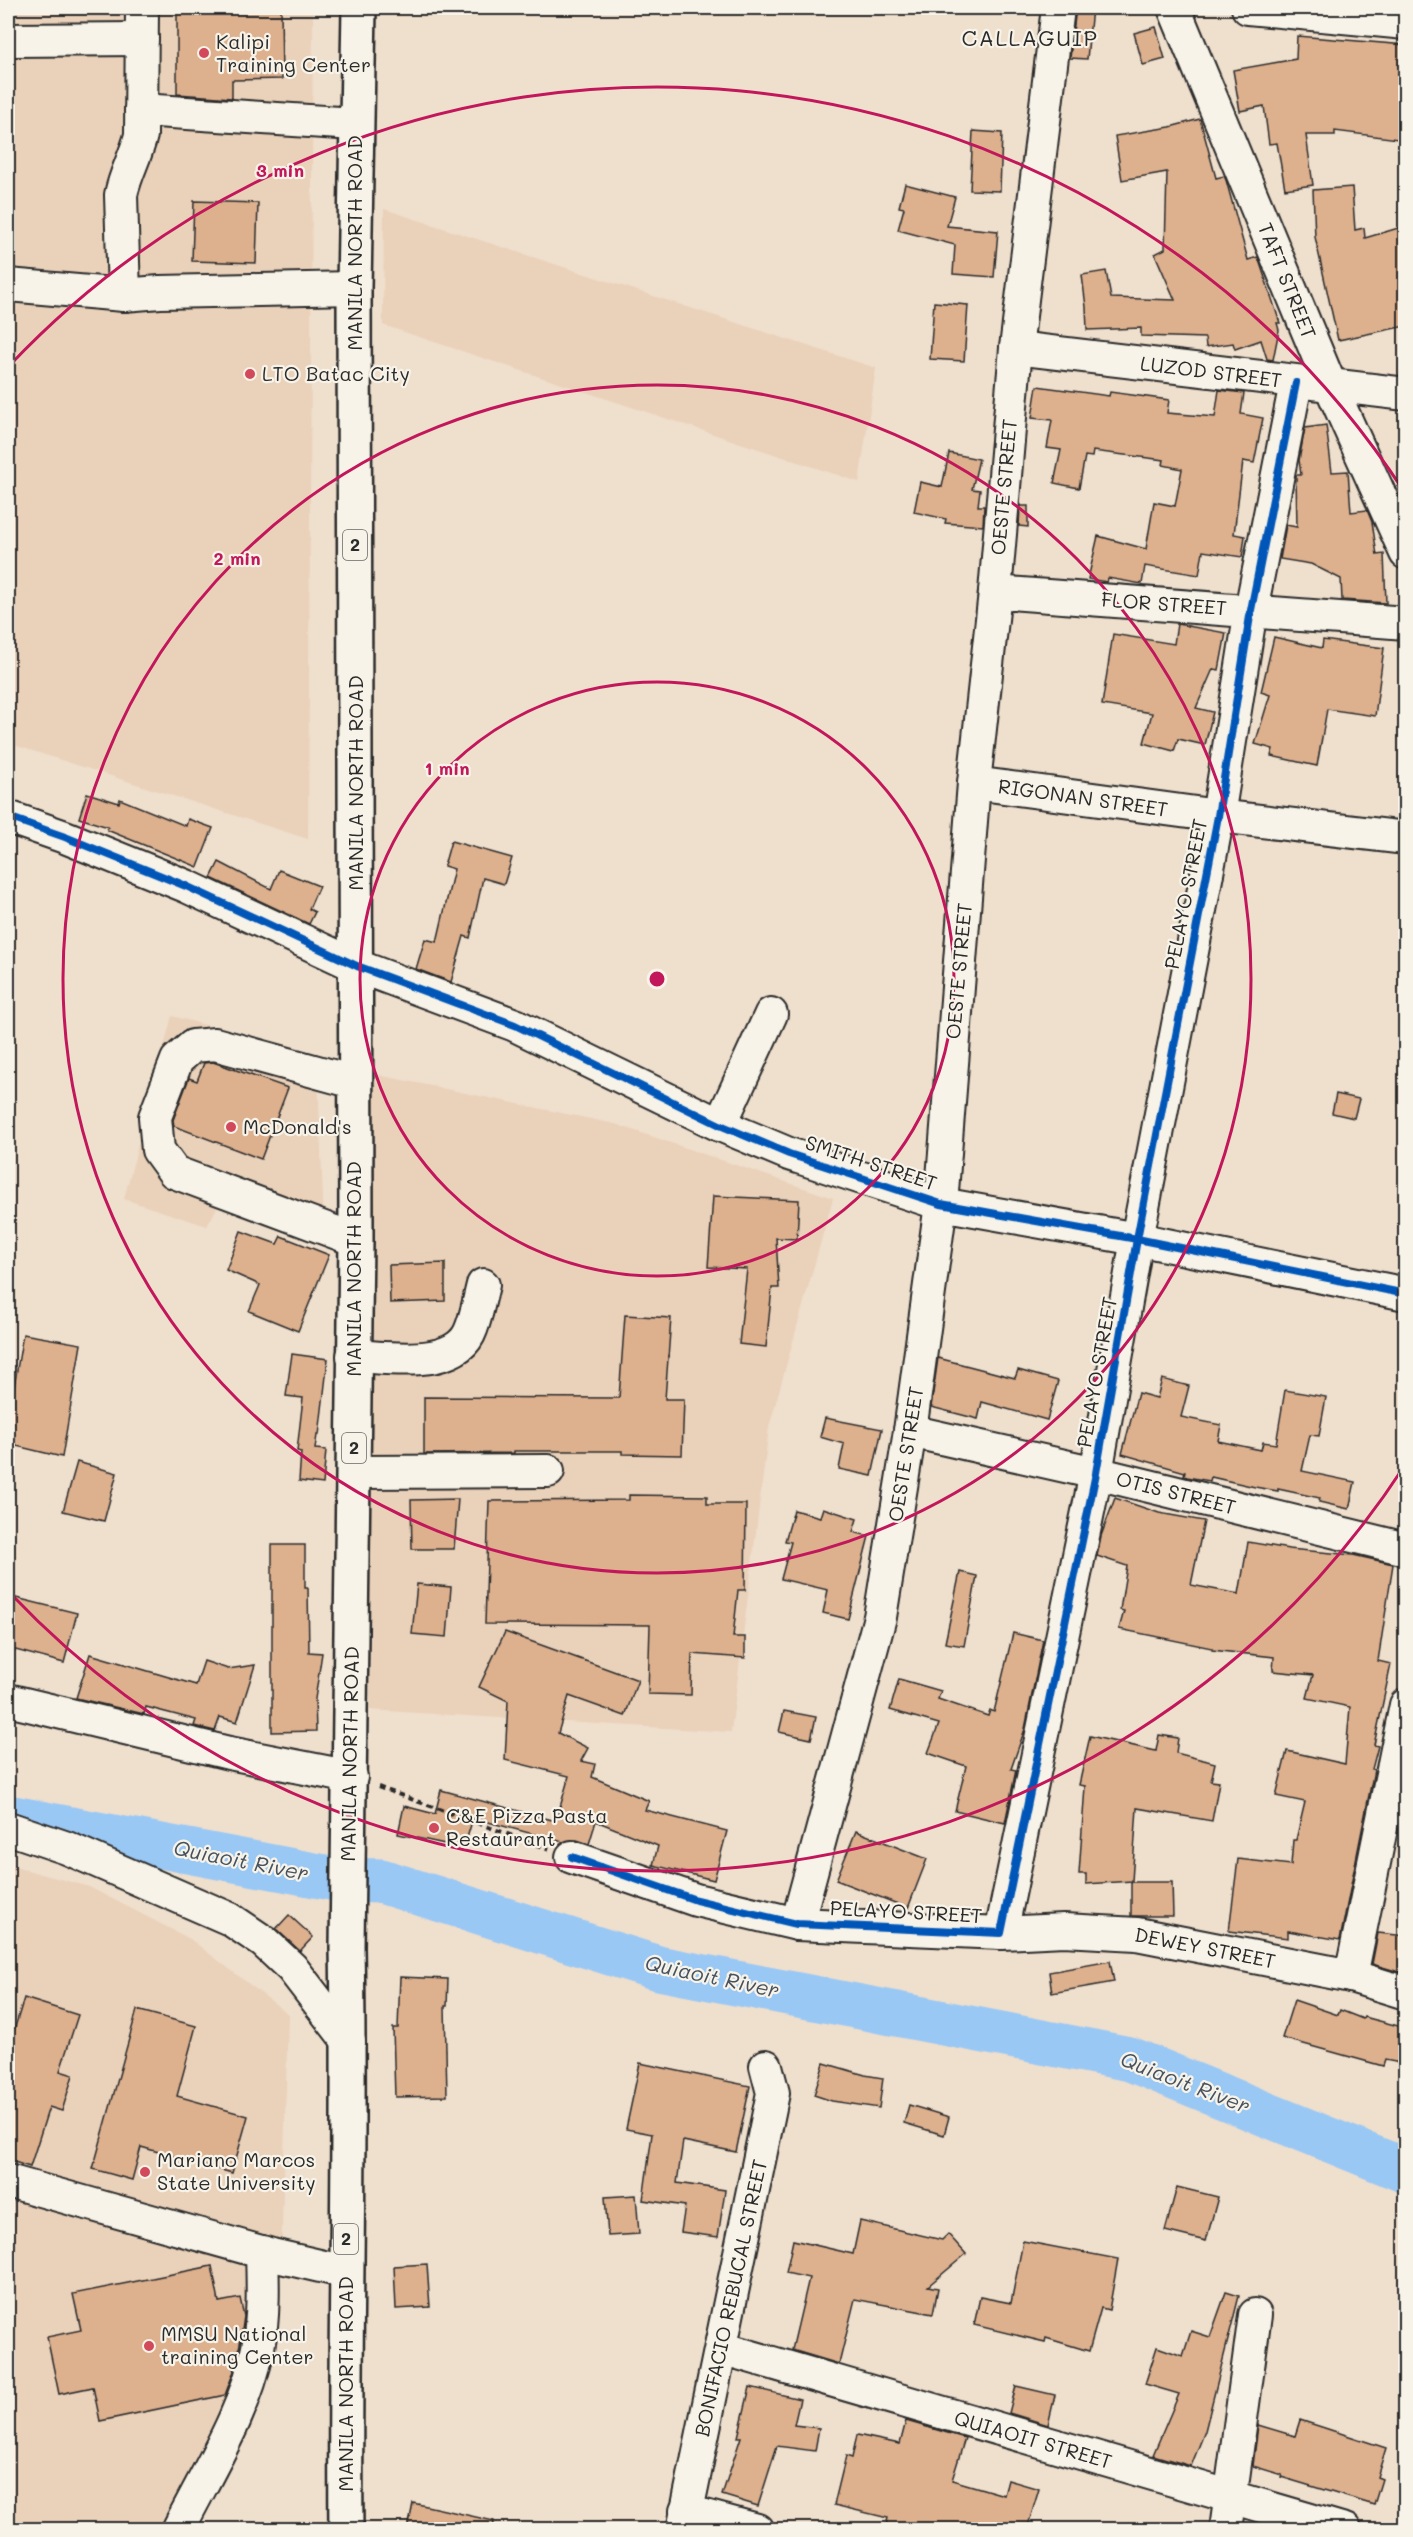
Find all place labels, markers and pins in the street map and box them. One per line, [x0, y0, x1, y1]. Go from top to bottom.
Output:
place label: Kalipi Training Center [216, 28, 371, 77]
marker: Kalipi Training Center [197, 46, 211, 60]
place label: LTO Batac City [262, 360, 410, 386]
marker: LTO Batac City [243, 367, 257, 381]
centre of rings [647, 969, 667, 989]
place label: McDonald's [243, 1113, 352, 1139]
marker: McDonald's [224, 1120, 238, 1134]
place label: C&E Pizza Pasta Restaurant [446, 1802, 608, 1851]
marker: C&E Pizza Pasta Restaurant [427, 1821, 441, 1835]
place label: Mariano Marcos State University [157, 2146, 316, 2195]
marker: Mariano Marcos State University [138, 2165, 152, 2179]
place label: MMSU National training Center [161, 2320, 314, 2369]
marker: MMSU National training Center [142, 2339, 156, 2353]

